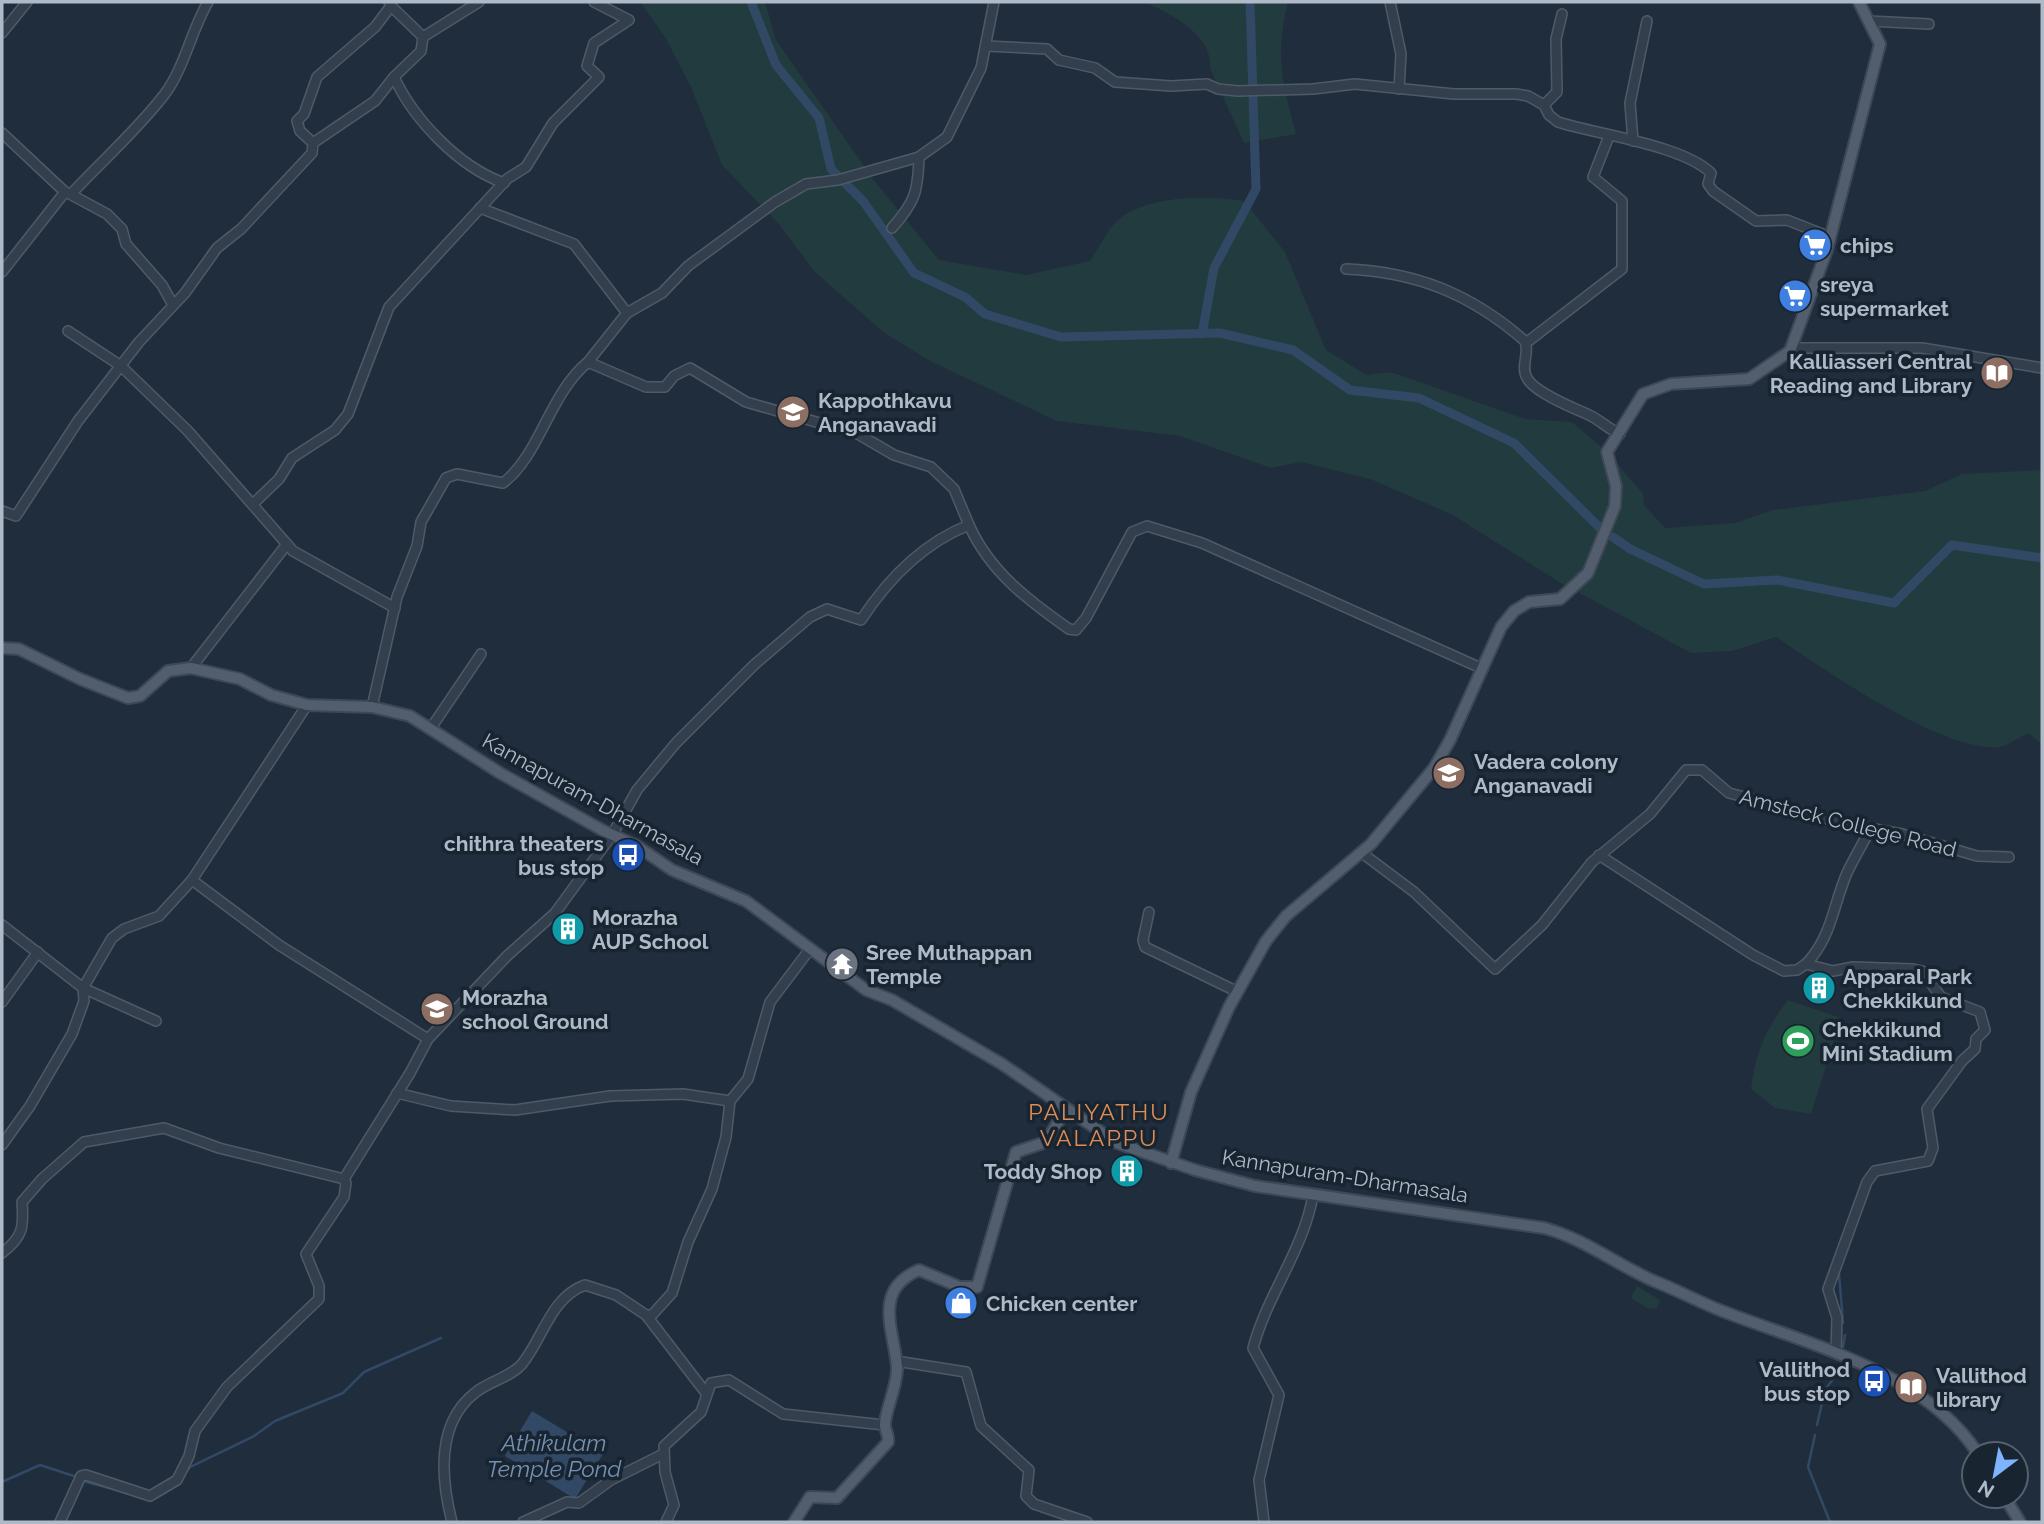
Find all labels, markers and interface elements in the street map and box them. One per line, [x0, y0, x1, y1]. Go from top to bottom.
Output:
supermarket icon: chips [1796, 226, 1834, 264]
place label: chips [1840, 233, 1894, 258]
place label: sreya supermarket [1820, 272, 1949, 321]
supermarket icon: sreya supermarket [1776, 277, 1814, 315]
place label: Kalliasseri Central Reading and Library [1770, 349, 1972, 398]
library icon: Kalliasseri Central Reading and Library [1978, 354, 2016, 392]
place label: Kappothkavu Anganavadi [818, 388, 952, 437]
school or university icon: Kappothkavu Anganavadi [774, 393, 812, 431]
street label: Kannapuram-Dharmasala [478, 728, 708, 870]
place label: Vadera colony Anganavadi [1474, 749, 1619, 798]
school or university icon: Vadera colony Anganavadi [1430, 754, 1468, 792]
street label: Amsteck College Road [1737, 784, 1959, 862]
place label: chithra theaters bus stop [444, 831, 604, 880]
bus stop icon: chithra theaters bus stop [609, 836, 647, 874]
place label: Morazha AUP School [592, 905, 709, 954]
building icon: Morazha AUP School [549, 910, 587, 948]
place label: Sree Muthappan Temple [866, 940, 1032, 989]
temple icon: Sree Muthappan Temple [823, 945, 861, 983]
place label: Apparal Park Chekkikund [1843, 964, 1972, 1013]
building icon: Apparal Park Chekkikund [1800, 969, 1838, 1007]
place label: Morazha school Ground [462, 985, 609, 1034]
school or university icon: Morazha school Ground [418, 990, 456, 1028]
place label: Chekkikund Mini Stadium [1822, 1017, 1953, 1066]
sports icon: Chekkikund Mini Stadium [1779, 1022, 1817, 1060]
district label: PALIYATHU VALAPPU [1028, 1098, 1170, 1151]
street label: Kannapuram-Dharmasala [1220, 1144, 1470, 1208]
building icon: Toddy Shop [1108, 1152, 1146, 1190]
place label: Toddy Shop [984, 1159, 1102, 1184]
shop icon: Chicken center [942, 1284, 980, 1322]
place label: Chicken center [986, 1291, 1137, 1316]
place label: Vallithod bus stop [1759, 1357, 1850, 1406]
bus stop icon: Vallithod bus stop [1855, 1362, 1893, 1400]
place label: Vallithod library [1936, 1363, 2027, 1412]
library icon: Vallithod library [1892, 1368, 1930, 1406]
water label: Athikulam Temple Pond [487, 1429, 623, 1482]
north arrow [1960, 1440, 2030, 1510]
text: N [1974, 1476, 1998, 1503]

